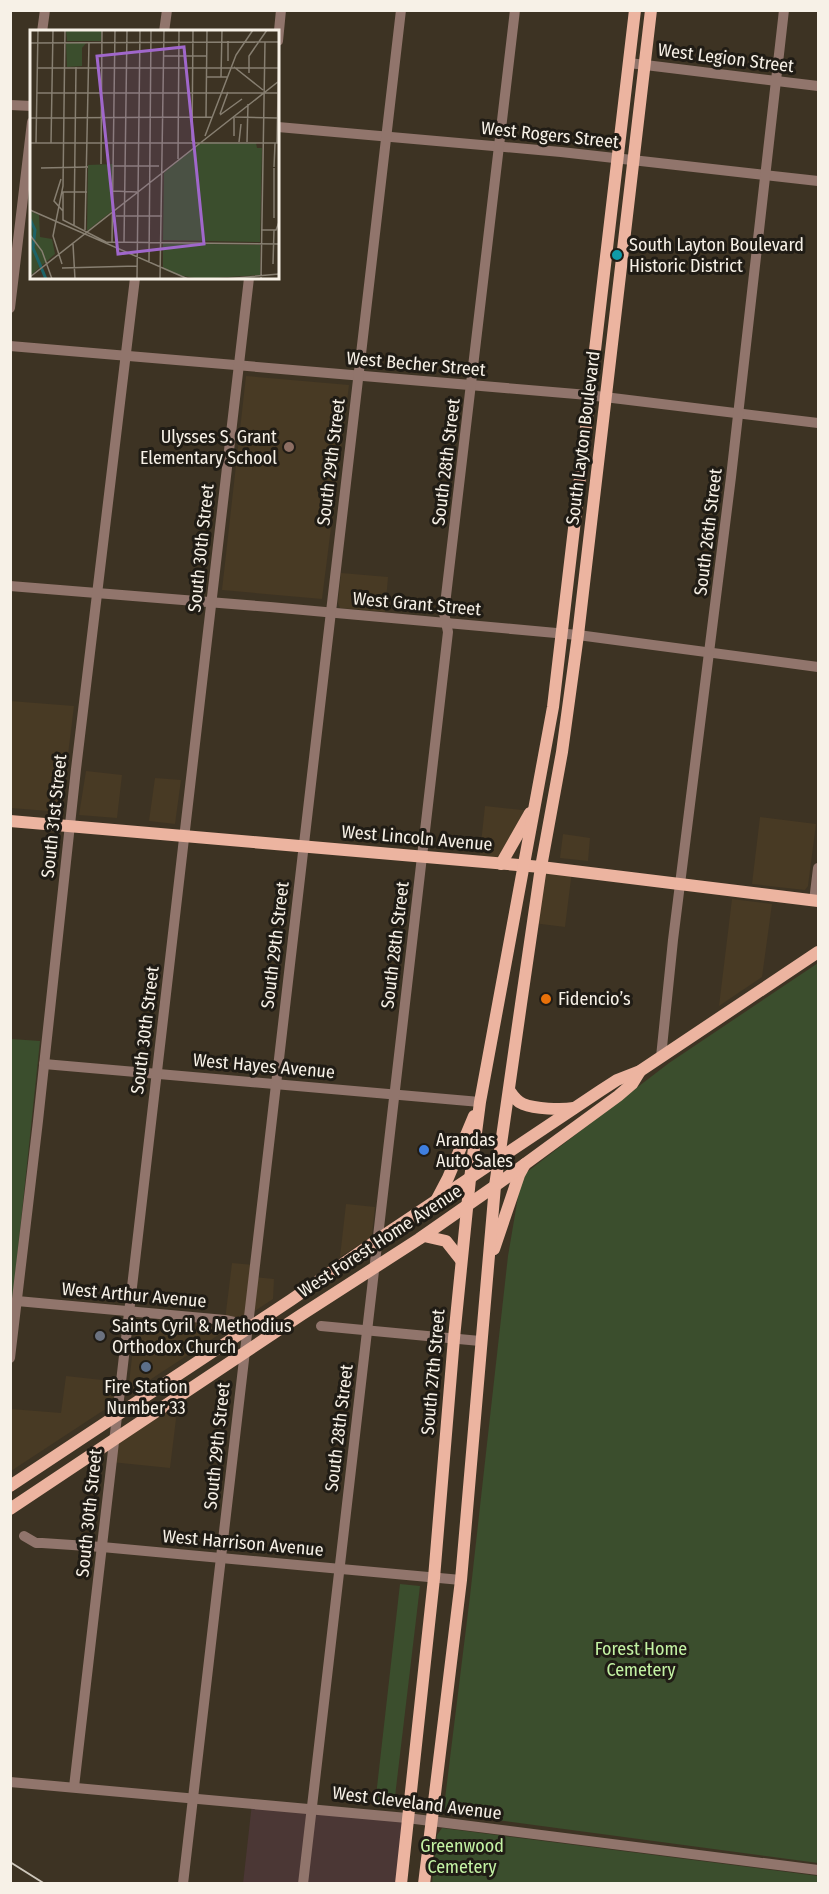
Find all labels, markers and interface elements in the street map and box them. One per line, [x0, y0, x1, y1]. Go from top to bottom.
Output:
inset map [30, 30, 279, 279]
street label: West Legion Street [657, 39, 795, 77]
street label: West Rogers Street [480, 117, 620, 153]
place label: South Layton Boulevard Historic District [629, 234, 804, 277]
marker: South Layton Boulevard Historic District [610, 248, 624, 262]
street label: West Becher Street [346, 347, 487, 381]
street label: South Layton Boulevard [561, 350, 605, 526]
street label: South 29th Street [312, 397, 350, 527]
street label: South 28th Street [427, 397, 465, 527]
place label: Ulysses S. Grant Elementary School [140, 426, 277, 469]
marker: Ulysses S. Grant Elementary School [282, 440, 296, 454]
street label: South 26th Street [689, 467, 727, 597]
street label: South 30th Street [183, 483, 219, 613]
street label: West Grant Street [352, 587, 482, 621]
street label: South 31st Street [37, 753, 71, 879]
street label: West Lincoln Avenue [341, 820, 493, 856]
street label: South 29th Street [256, 880, 294, 1010]
street label: South 28th Street [376, 880, 414, 1010]
street label: South 30th Street [126, 965, 164, 1095]
place label: Fidencio’s [558, 988, 631, 1010]
marker: Fidencio’s [539, 992, 553, 1006]
street label: West Hayes Avenue [192, 1049, 336, 1083]
place label: Arandas Auto Sales [436, 1129, 513, 1172]
marker: Arandas Auto Sales [417, 1143, 431, 1157]
street label: West Forest Home Avenue [294, 1180, 466, 1302]
street label: West Arthur Avenue [61, 1278, 207, 1312]
street label: South 27th Street [417, 1308, 449, 1436]
place label: Saints Cyril & Methodius Orthodox Church [112, 1315, 292, 1358]
marker: Saints Cyril & Methodius Orthodox Church [93, 1329, 107, 1343]
marker: Fire Station Number 33 [139, 1360, 153, 1374]
street label: South 28th Street [320, 1363, 358, 1493]
place label: Fire Station Number 33 [104, 1376, 188, 1419]
street label: South 29th Street [199, 1381, 235, 1511]
street label: South 30th Street [71, 1448, 107, 1578]
street label: West Harrison Avenue [161, 1525, 325, 1561]
park label: Forest Home Cemetery [595, 1638, 687, 1681]
street label: West Cleveland Avenue [331, 1782, 503, 1824]
park label: Greenwood Cemetery [420, 1835, 504, 1878]

